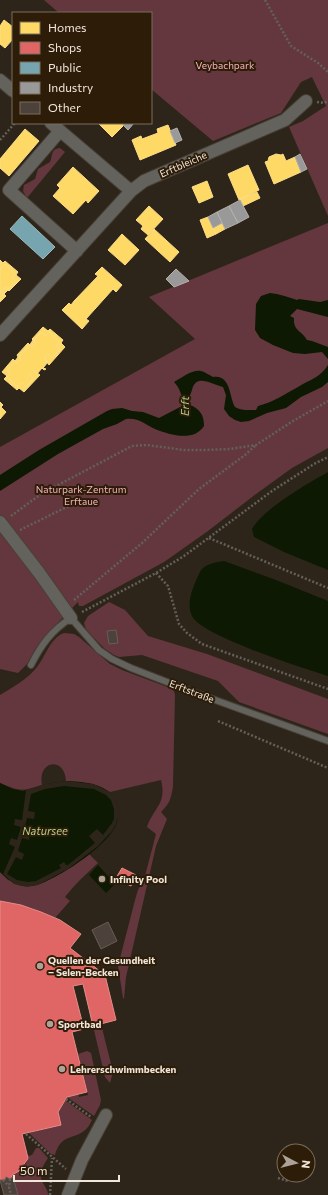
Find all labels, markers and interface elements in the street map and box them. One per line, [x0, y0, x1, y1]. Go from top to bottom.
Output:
legend [12, 12, 152, 124]
text: Homes [48, 20, 86, 34]
text: Shops [48, 40, 82, 54]
park label: Veybachpark [196, 59, 255, 71]
text: Public [48, 60, 81, 74]
text: Industry [48, 80, 93, 94]
text: Other [48, 100, 81, 114]
street label: Erftbleiche [158, 148, 208, 180]
water label: Erft [178, 396, 191, 416]
park label: Naturpark-Zentrum Erftaue [36, 483, 126, 507]
street label: Erftstraße [168, 677, 216, 705]
water label: Natursee [22, 824, 68, 837]
place label: Infinity Pool [110, 873, 167, 885]
marker: Infinity Pool [97, 874, 107, 884]
place label: Quellen der Gesundheit – Selen-Becken [48, 954, 155, 978]
marker: Quellen der Gesundheit – Selen-Becken [35, 961, 45, 971]
place label: Sportbad [58, 1018, 101, 1030]
marker: Sportbad [45, 1019, 55, 1029]
place label: Lehrerschwimmbecken [70, 1063, 177, 1075]
marker: Lehrerschwimmbecken [57, 1064, 67, 1074]
north arrow [276, 1143, 316, 1183]
scale bar [14, 1157, 119, 1183]
text: N [299, 1159, 313, 1169]
text: 50 m [20, 1163, 48, 1177]

